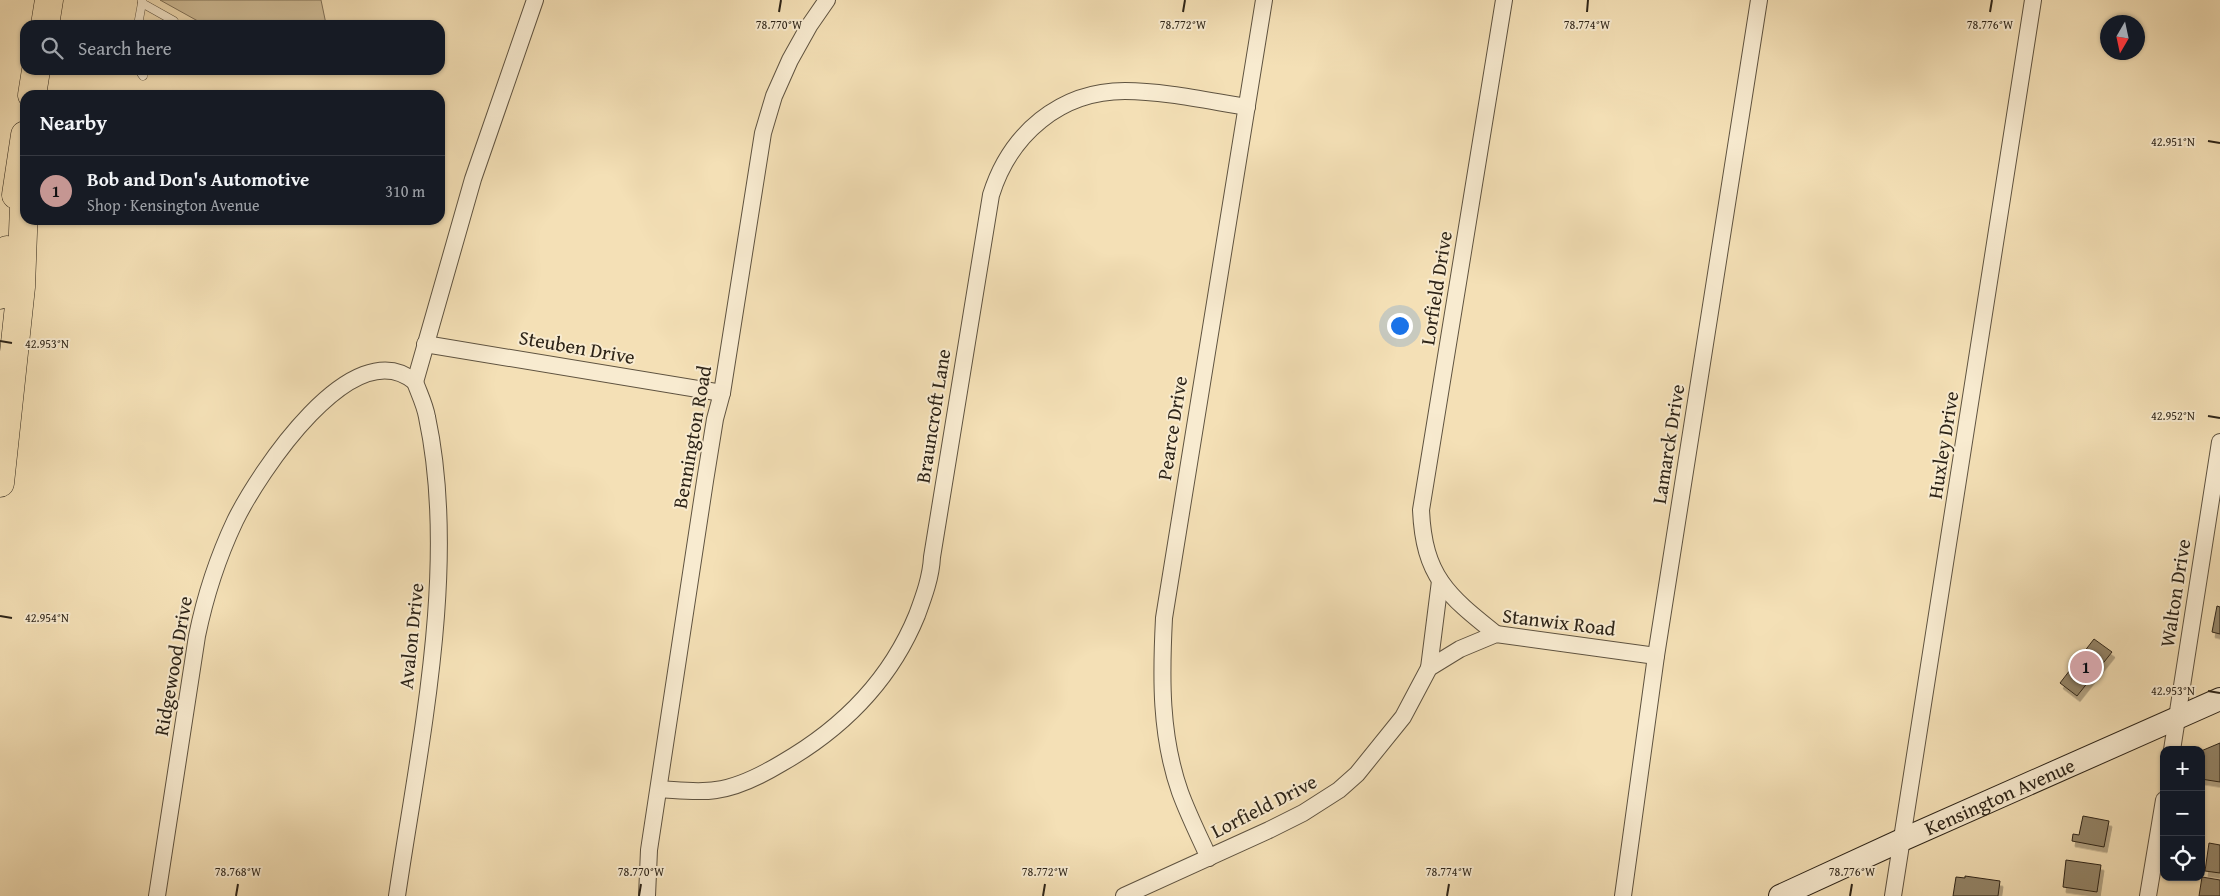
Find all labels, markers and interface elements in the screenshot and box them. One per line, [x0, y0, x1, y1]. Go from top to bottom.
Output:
north arrow [2100, 15, 2145, 60]
text: 78.770°W [756, 16, 803, 33]
text: 78.772°W [1160, 16, 1207, 33]
text: 78.774°W [1564, 16, 1611, 33]
text: 78.776°W [1967, 16, 2014, 33]
search box [20, 20, 445, 75]
icon: search [38, 34, 66, 62]
text: Search here [78, 34, 172, 62]
text: Nearby [40, 107, 107, 138]
text: 42.951°N [2151, 133, 2195, 150]
text: Bob and Don's Automotive [87, 165, 309, 193]
text: 1 [52, 179, 60, 203]
text: 310 m [385, 179, 425, 203]
text: Shop · Kensington Avenue [87, 193, 260, 217]
street label: Lorfield Drive [1412, 229, 1459, 347]
your location [1387, 313, 1413, 339]
street label: Steuben Drive [517, 322, 637, 371]
text: 42.953°N [25, 335, 69, 352]
street label: Brauncroft Lane [908, 347, 957, 485]
street label: Bennington Road [665, 363, 718, 511]
street label: Pearce Drive [1149, 374, 1194, 482]
street label: Lamarck Drive [1644, 382, 1691, 506]
street label: Huxley Drive [1920, 389, 1965, 501]
text: 42.952°N [2151, 407, 2195, 424]
street label: Walton Drive [2152, 537, 2197, 649]
street label: Avalon Drive [391, 581, 430, 690]
street label: Ridgewood Drive [146, 594, 199, 738]
street label: Stanwix Road [1501, 600, 1618, 643]
text: 42.954°N [25, 609, 69, 626]
pin: 1 [2070, 648, 2102, 686]
text: 42.953°N [2151, 682, 2195, 699]
map controls [2160, 746, 2205, 881]
button: + [2160, 746, 2205, 791]
street label: Kensington Avenue [1920, 750, 2079, 842]
street label: Lorfield Drive [1206, 766, 1322, 845]
button: − [2160, 791, 2205, 836]
button: locate [2160, 836, 2205, 881]
text: 78.768°W [215, 863, 262, 880]
text: 78.770°W [618, 863, 665, 880]
text: 78.772°W [1022, 863, 1069, 880]
text: 78.774°W [1426, 863, 1473, 880]
text: 78.776°W [1829, 863, 1876, 880]

